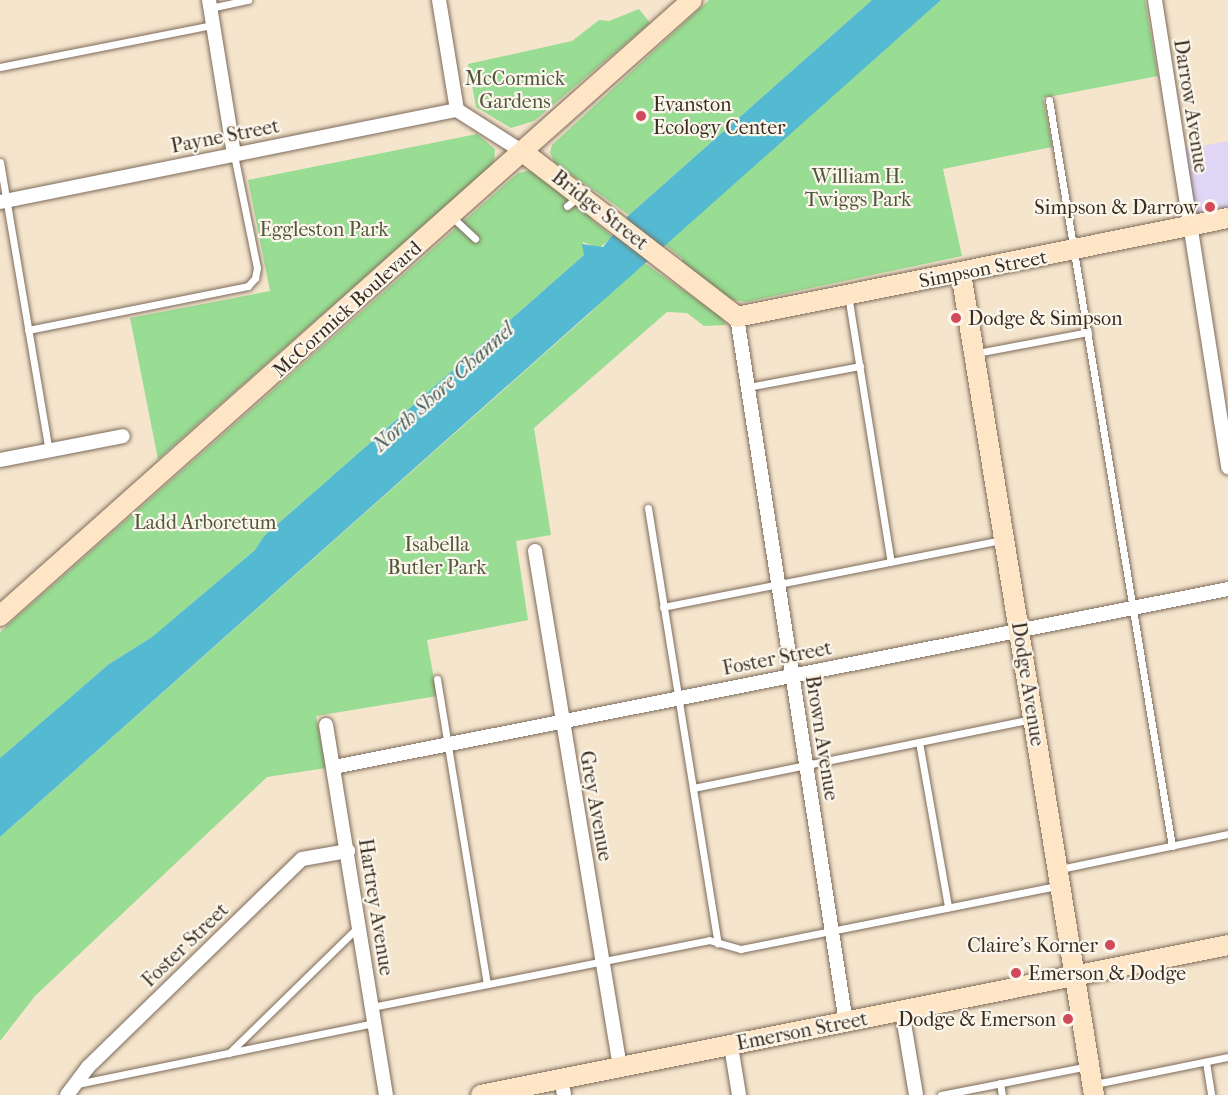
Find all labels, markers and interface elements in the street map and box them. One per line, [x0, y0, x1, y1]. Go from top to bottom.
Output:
street label: Darrow Avenue [1169, 38, 1213, 174]
park label: McCormick Gardens [465, 66, 565, 113]
place label: Evanston Ecology Center [653, 92, 786, 139]
marker: Evanston Ecology Center [634, 109, 648, 123]
street label: Payne Street [169, 114, 281, 158]
street label: Bridge Street [547, 165, 653, 255]
park label: William H. Twiggs Park [805, 165, 911, 212]
place label: Simpson & Darrow [1034, 195, 1198, 219]
marker: Simpson & Darrow [1203, 200, 1217, 214]
park label: Eggleston Park [259, 217, 389, 241]
street label: McCormick Boulevard [268, 236, 426, 382]
street label: Simpson Street [917, 245, 1049, 293]
place label: Dodge & Simpson [968, 306, 1123, 330]
marker: Dodge & Simpson [949, 311, 963, 325]
water label: North Shore Channel [367, 317, 519, 457]
park label: Ladd Arboretum [134, 510, 276, 534]
park label: Isabella Butler Park [387, 533, 487, 580]
street label: Dodge Avenue [1006, 620, 1050, 748]
street label: Foster Street [720, 636, 834, 680]
street label: Brown Avenue [800, 674, 844, 802]
street label: Grey Avenue [574, 749, 618, 863]
street label: Hartrey Avenue [353, 837, 399, 977]
street label: Foster Street [137, 898, 233, 992]
place label: Claire's Korner [967, 933, 1098, 957]
marker: Claire's Korner [1103, 938, 1117, 952]
place label: Emerson & Dodge [1028, 961, 1186, 985]
marker: Emerson & Dodge [1009, 966, 1023, 980]
street label: Emerson Street [734, 1007, 870, 1055]
place label: Dodge & Emerson [898, 1007, 1056, 1031]
marker: Dodge & Emerson [1061, 1012, 1075, 1026]

